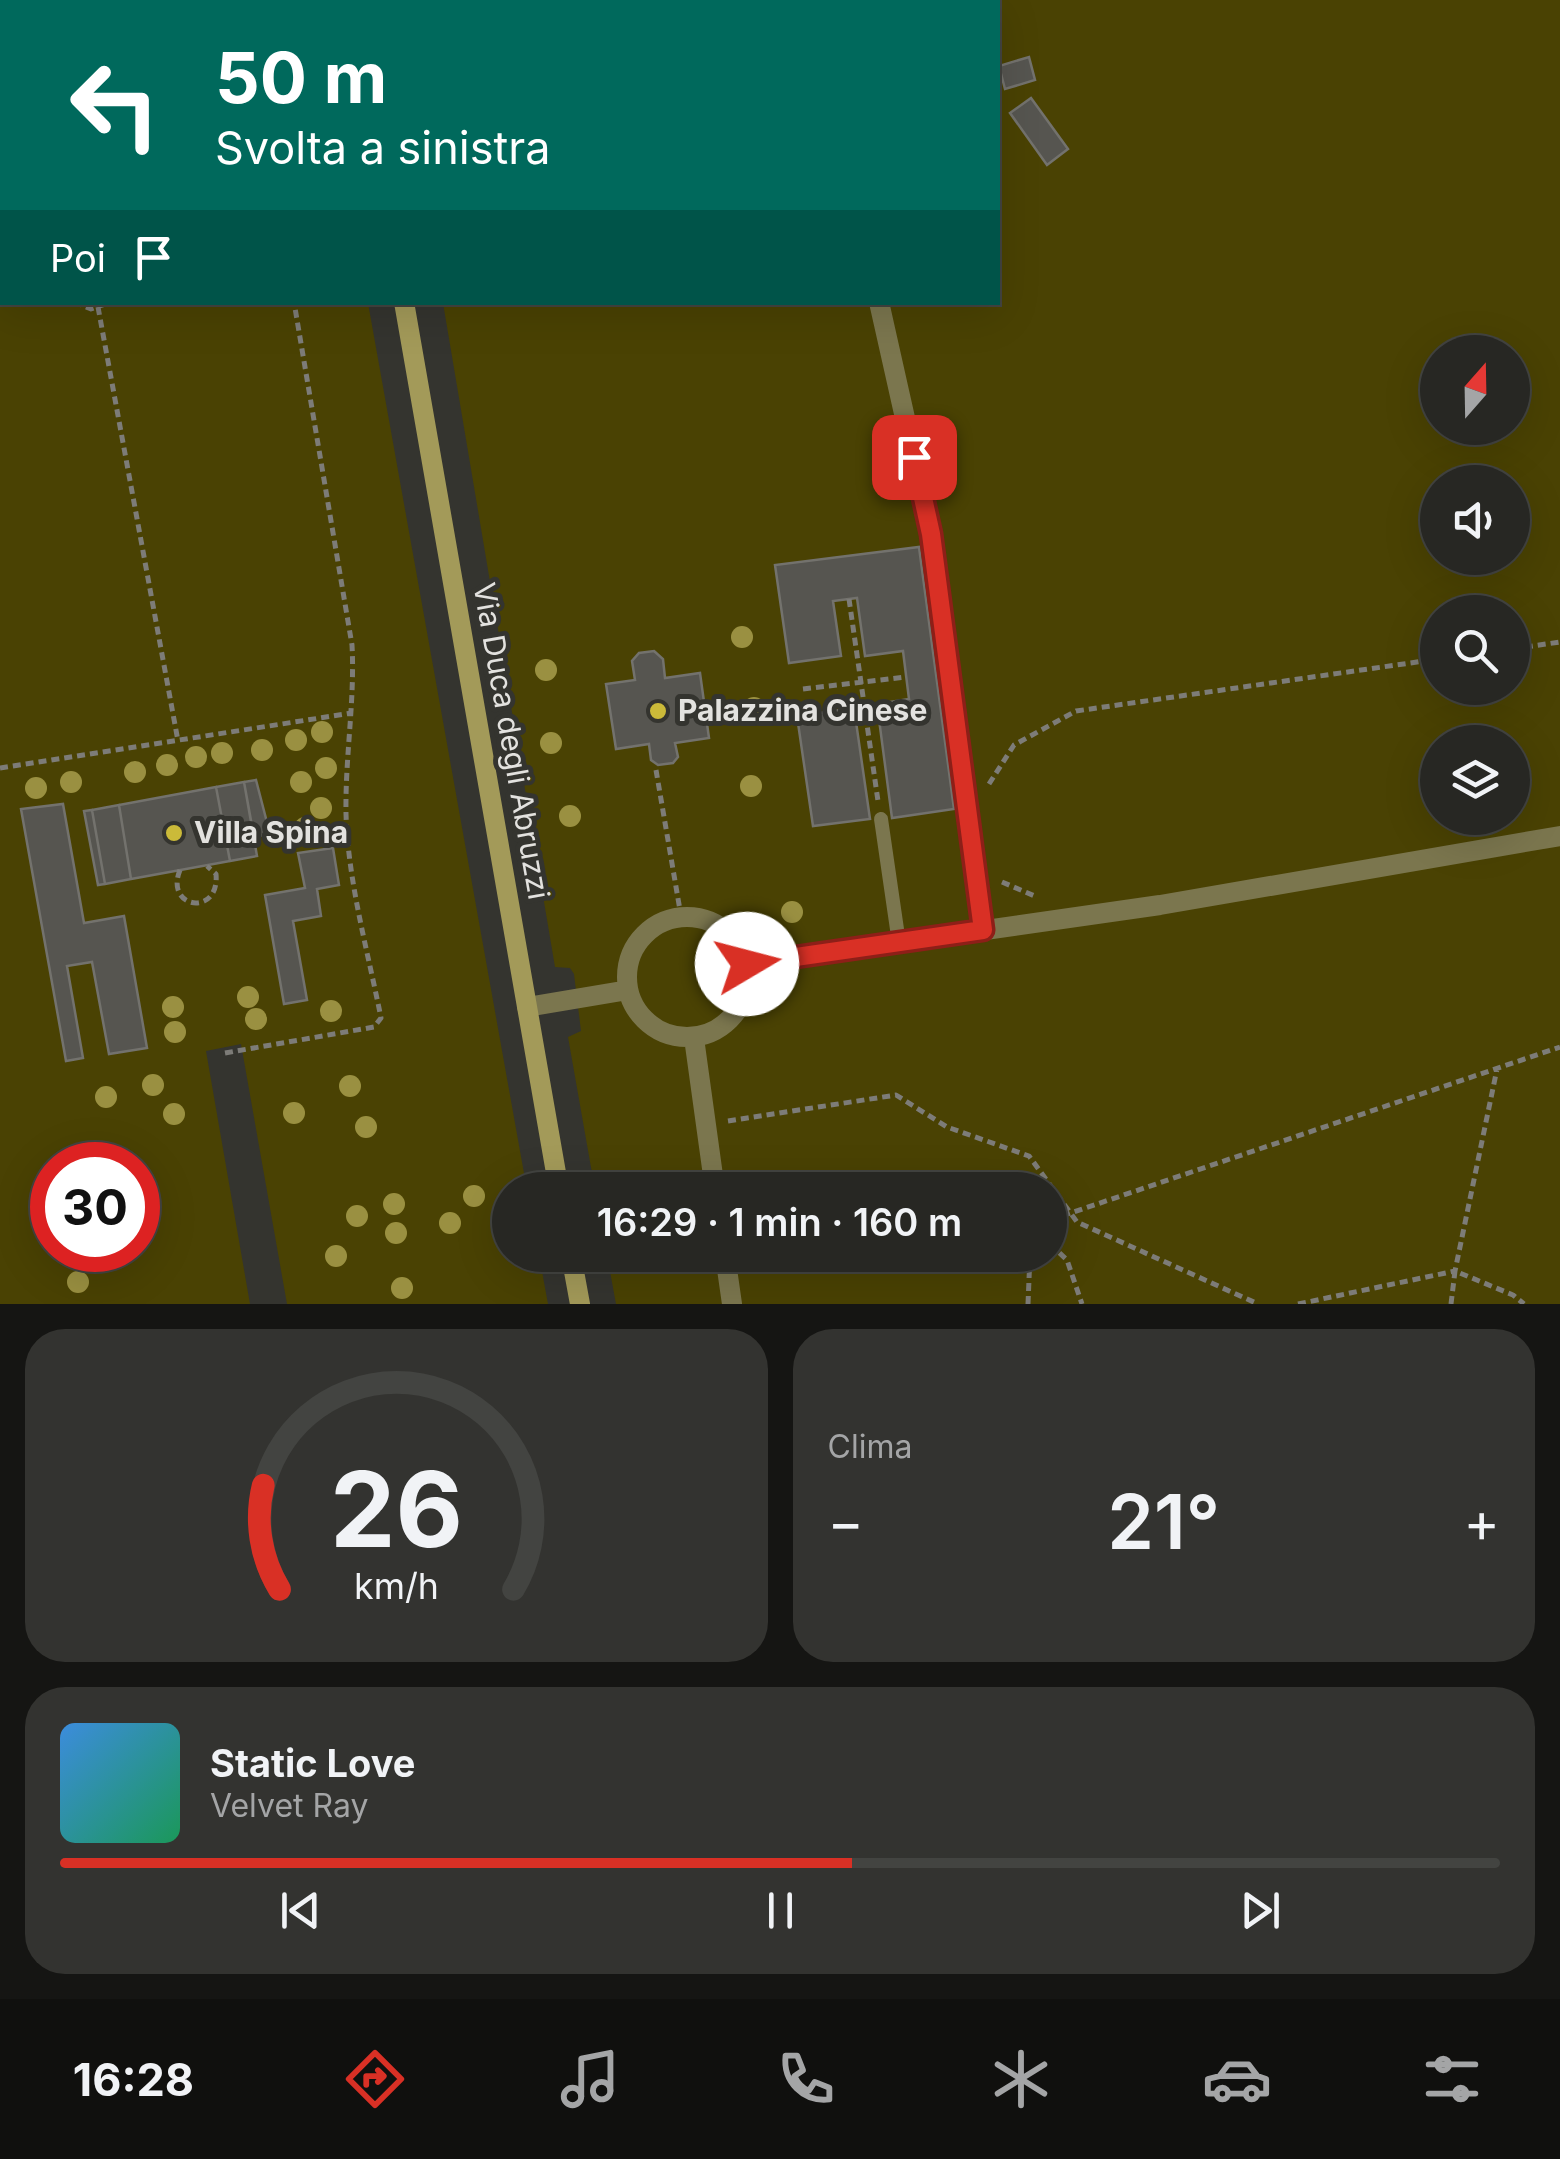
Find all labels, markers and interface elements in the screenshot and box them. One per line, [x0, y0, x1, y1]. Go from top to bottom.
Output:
text: 50 m [215, 35, 387, 120]
icon: left [50, 40, 180, 170]
text: Svolta a sinistra [215, 120, 550, 175]
icon: arrive [126, 230, 181, 285]
text: Poi [50, 235, 106, 281]
north arrow [1420, 335, 1530, 445]
map controls [1420, 335, 1530, 835]
pin [872, 415, 957, 500]
icon: arrive [887, 430, 942, 485]
button: sound [1420, 465, 1530, 575]
street label: Via Duca degli Abruzzi [466, 580, 558, 902]
button: search [1420, 595, 1530, 705]
place label: Palazzina Cinese [678, 692, 927, 728]
marker: Palazzina Cinese [647, 700, 669, 722]
button: layers [1420, 725, 1530, 835]
place label: Villa Spina [194, 814, 348, 850]
marker: Villa Spina [163, 822, 185, 844]
position arrow [695, 912, 799, 1016]
speed limit sign: 30 [30, 1142, 160, 1272]
text: 16:29 · 1 min · 160 m [597, 1199, 962, 1245]
text: Clima [828, 1427, 912, 1466]
text: 26 [330, 1446, 463, 1572]
text: 21° [1107, 1476, 1220, 1567]
text: − [828, 1489, 864, 1555]
text: + [1464, 1489, 1500, 1555]
text: km/h [354, 1564, 439, 1608]
text: Static Love [210, 1740, 415, 1786]
text: Velvet Ray [210, 1786, 368, 1825]
icon: previous [273, 1883, 328, 1938]
icon: pause [753, 1883, 808, 1938]
icon: next [1233, 1883, 1288, 1938]
icon: directions [340, 2044, 410, 2114]
icon: music [555, 2044, 625, 2114]
icon: phone [771, 2044, 841, 2114]
icon: climate [986, 2044, 1056, 2114]
icon: car [1202, 2044, 1272, 2114]
icon: filters [1417, 2044, 1487, 2114]
text: 16:28 [73, 2052, 194, 2107]

